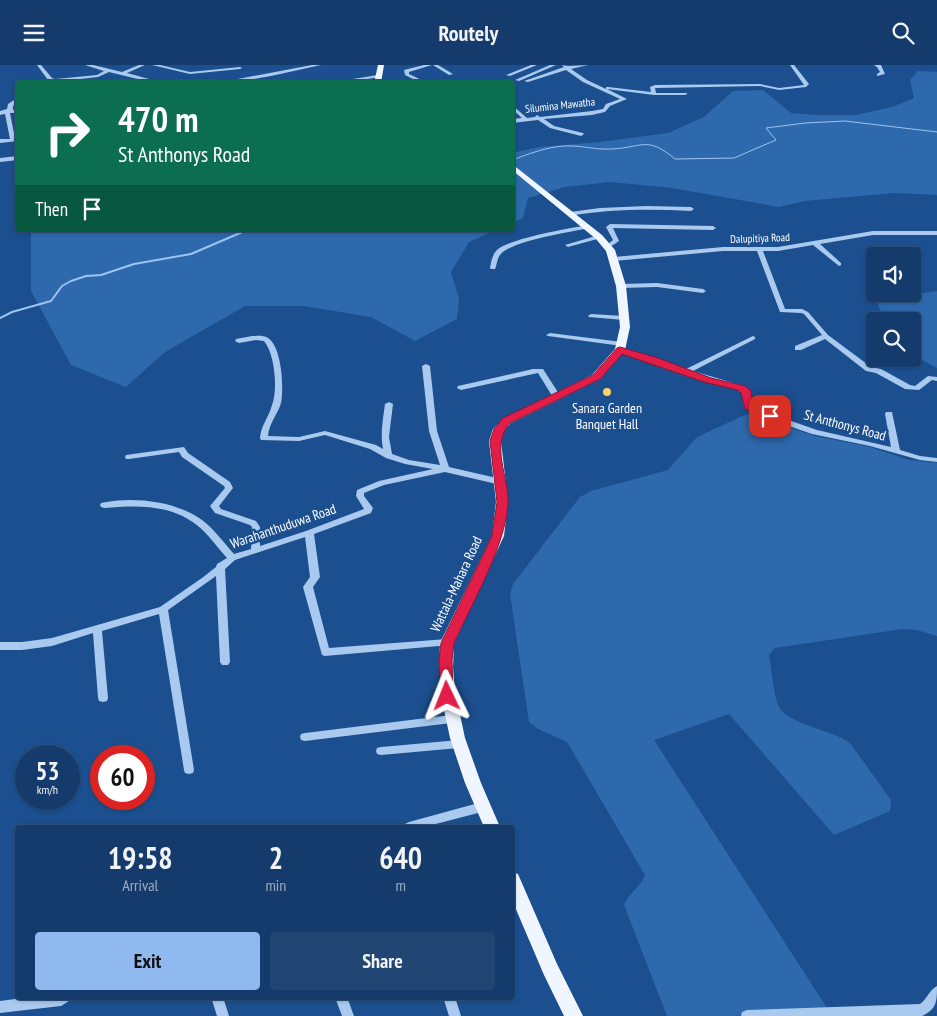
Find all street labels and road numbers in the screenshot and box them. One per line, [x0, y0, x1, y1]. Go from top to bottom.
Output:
street label: Silumina Mawatha [524, 94, 596, 116]
street label: Dalupitiya Road [730, 230, 790, 246]
street label: St Anthonys Road [802, 405, 888, 445]
street label: Warahanthuduwa Road [228, 499, 338, 553]
street label: Wattala-Mahara Road [426, 533, 486, 635]

